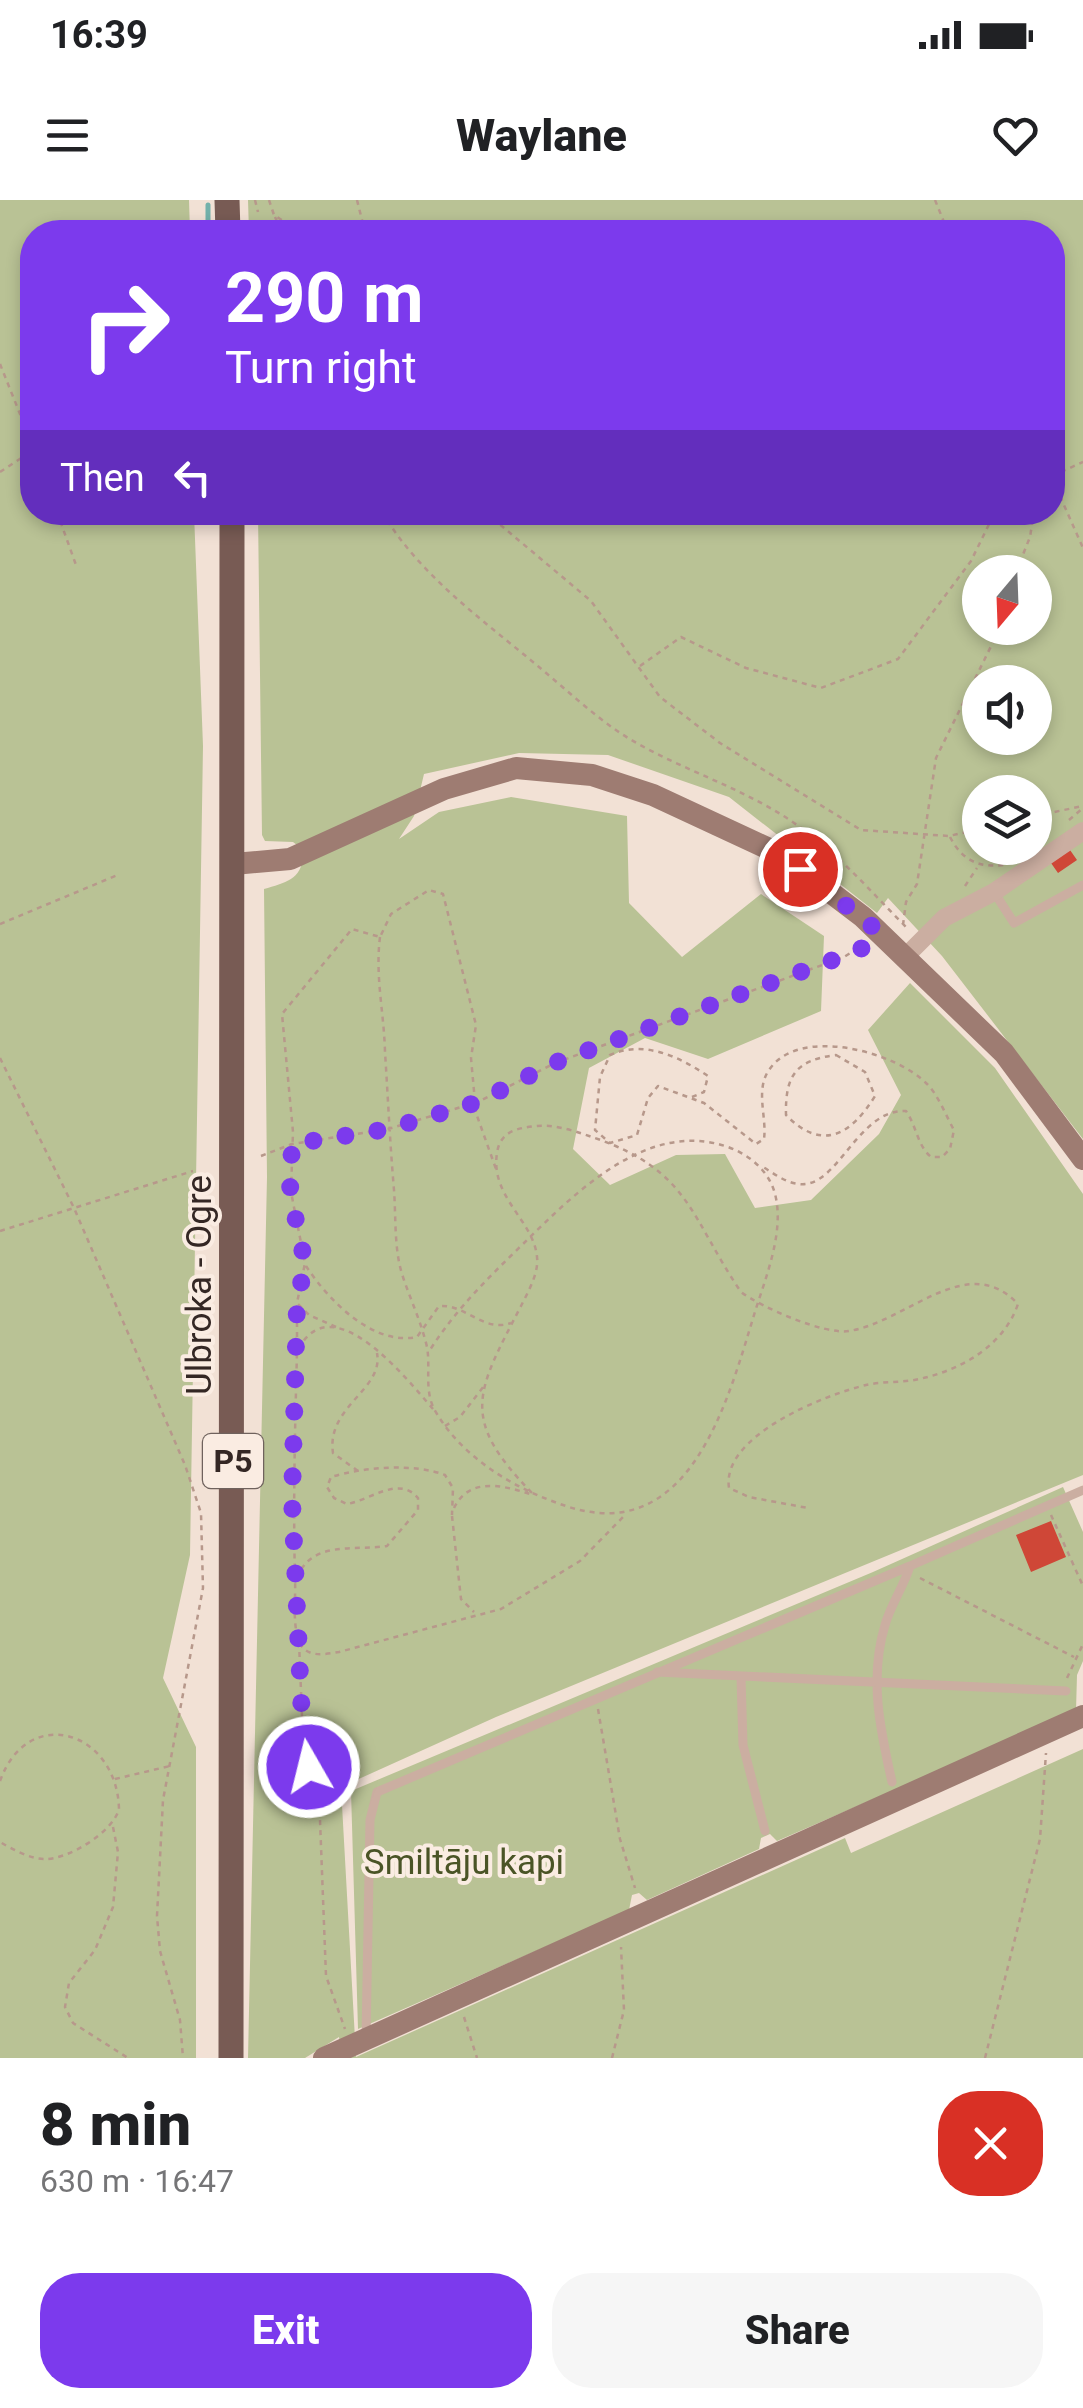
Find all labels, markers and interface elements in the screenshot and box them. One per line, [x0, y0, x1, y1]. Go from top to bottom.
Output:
text: 16:39 [50, 13, 148, 57]
icon: menu [40, 108, 95, 163]
icon: heart [988, 108, 1043, 163]
text: Waylane [456, 109, 627, 162]
text: 290 m [225, 257, 424, 339]
icon: right [60, 260, 190, 390]
text: Turn right [225, 341, 417, 394]
icon: left [165, 450, 220, 505]
text: Then [60, 456, 145, 500]
north arrow [962, 555, 1052, 645]
map controls [962, 555, 1052, 865]
button: sound [962, 665, 1052, 755]
button: layers [962, 775, 1052, 865]
pin [758, 827, 843, 912]
icon: arrive [773, 842, 828, 897]
street label: Ulbroka - Ogre [179, 1175, 220, 1395]
road number: P5 [203, 1434, 263, 1488]
position arrow [257, 1715, 361, 1819]
park label: Smiltāju kapi [364, 1842, 564, 1883]
text: 8 min [40, 2089, 191, 2160]
button: close [938, 2091, 1043, 2196]
text: 630 m · 16:47 [40, 2162, 234, 2200]
button: Exit [40, 2273, 532, 2388]
button: Share [552, 2273, 1043, 2388]

